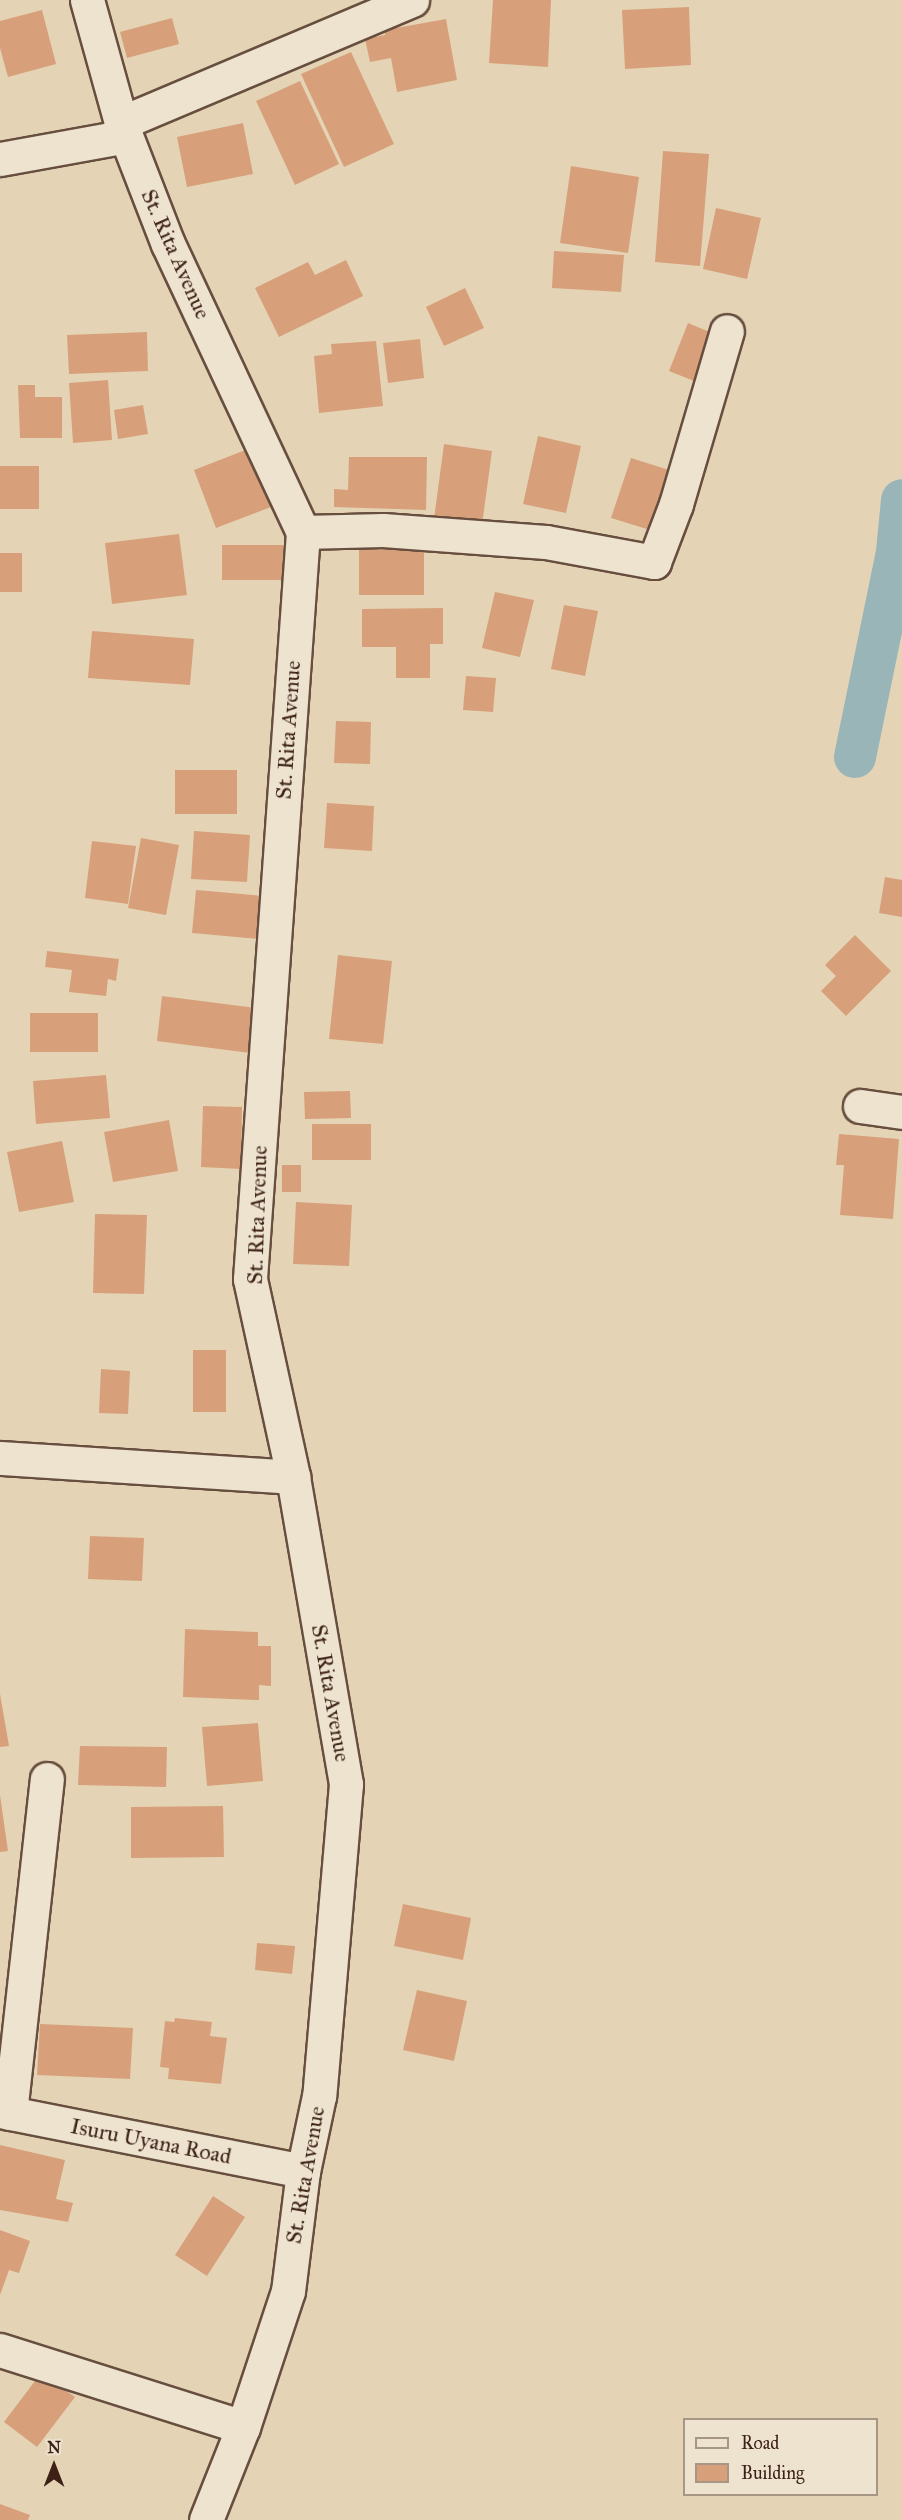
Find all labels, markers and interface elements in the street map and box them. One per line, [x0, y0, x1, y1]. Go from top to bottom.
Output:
street label: St. Rita Avenue [136, 185, 216, 323]
street label: St. Rita Avenue [270, 660, 306, 800]
street label: St. Rita Avenue [241, 1145, 273, 1285]
street label: St. Rita Avenue [306, 1622, 356, 1764]
street label: St. Rita Avenue [280, 2104, 330, 2246]
street label: Isuru Uyana Road [68, 2112, 234, 2170]
legend [683, 2418, 878, 2496]
text: Road [741, 2432, 779, 2454]
north arrow [24, 2436, 84, 2496]
text: N [47, 2438, 61, 2457]
text: Building [741, 2462, 804, 2484]

